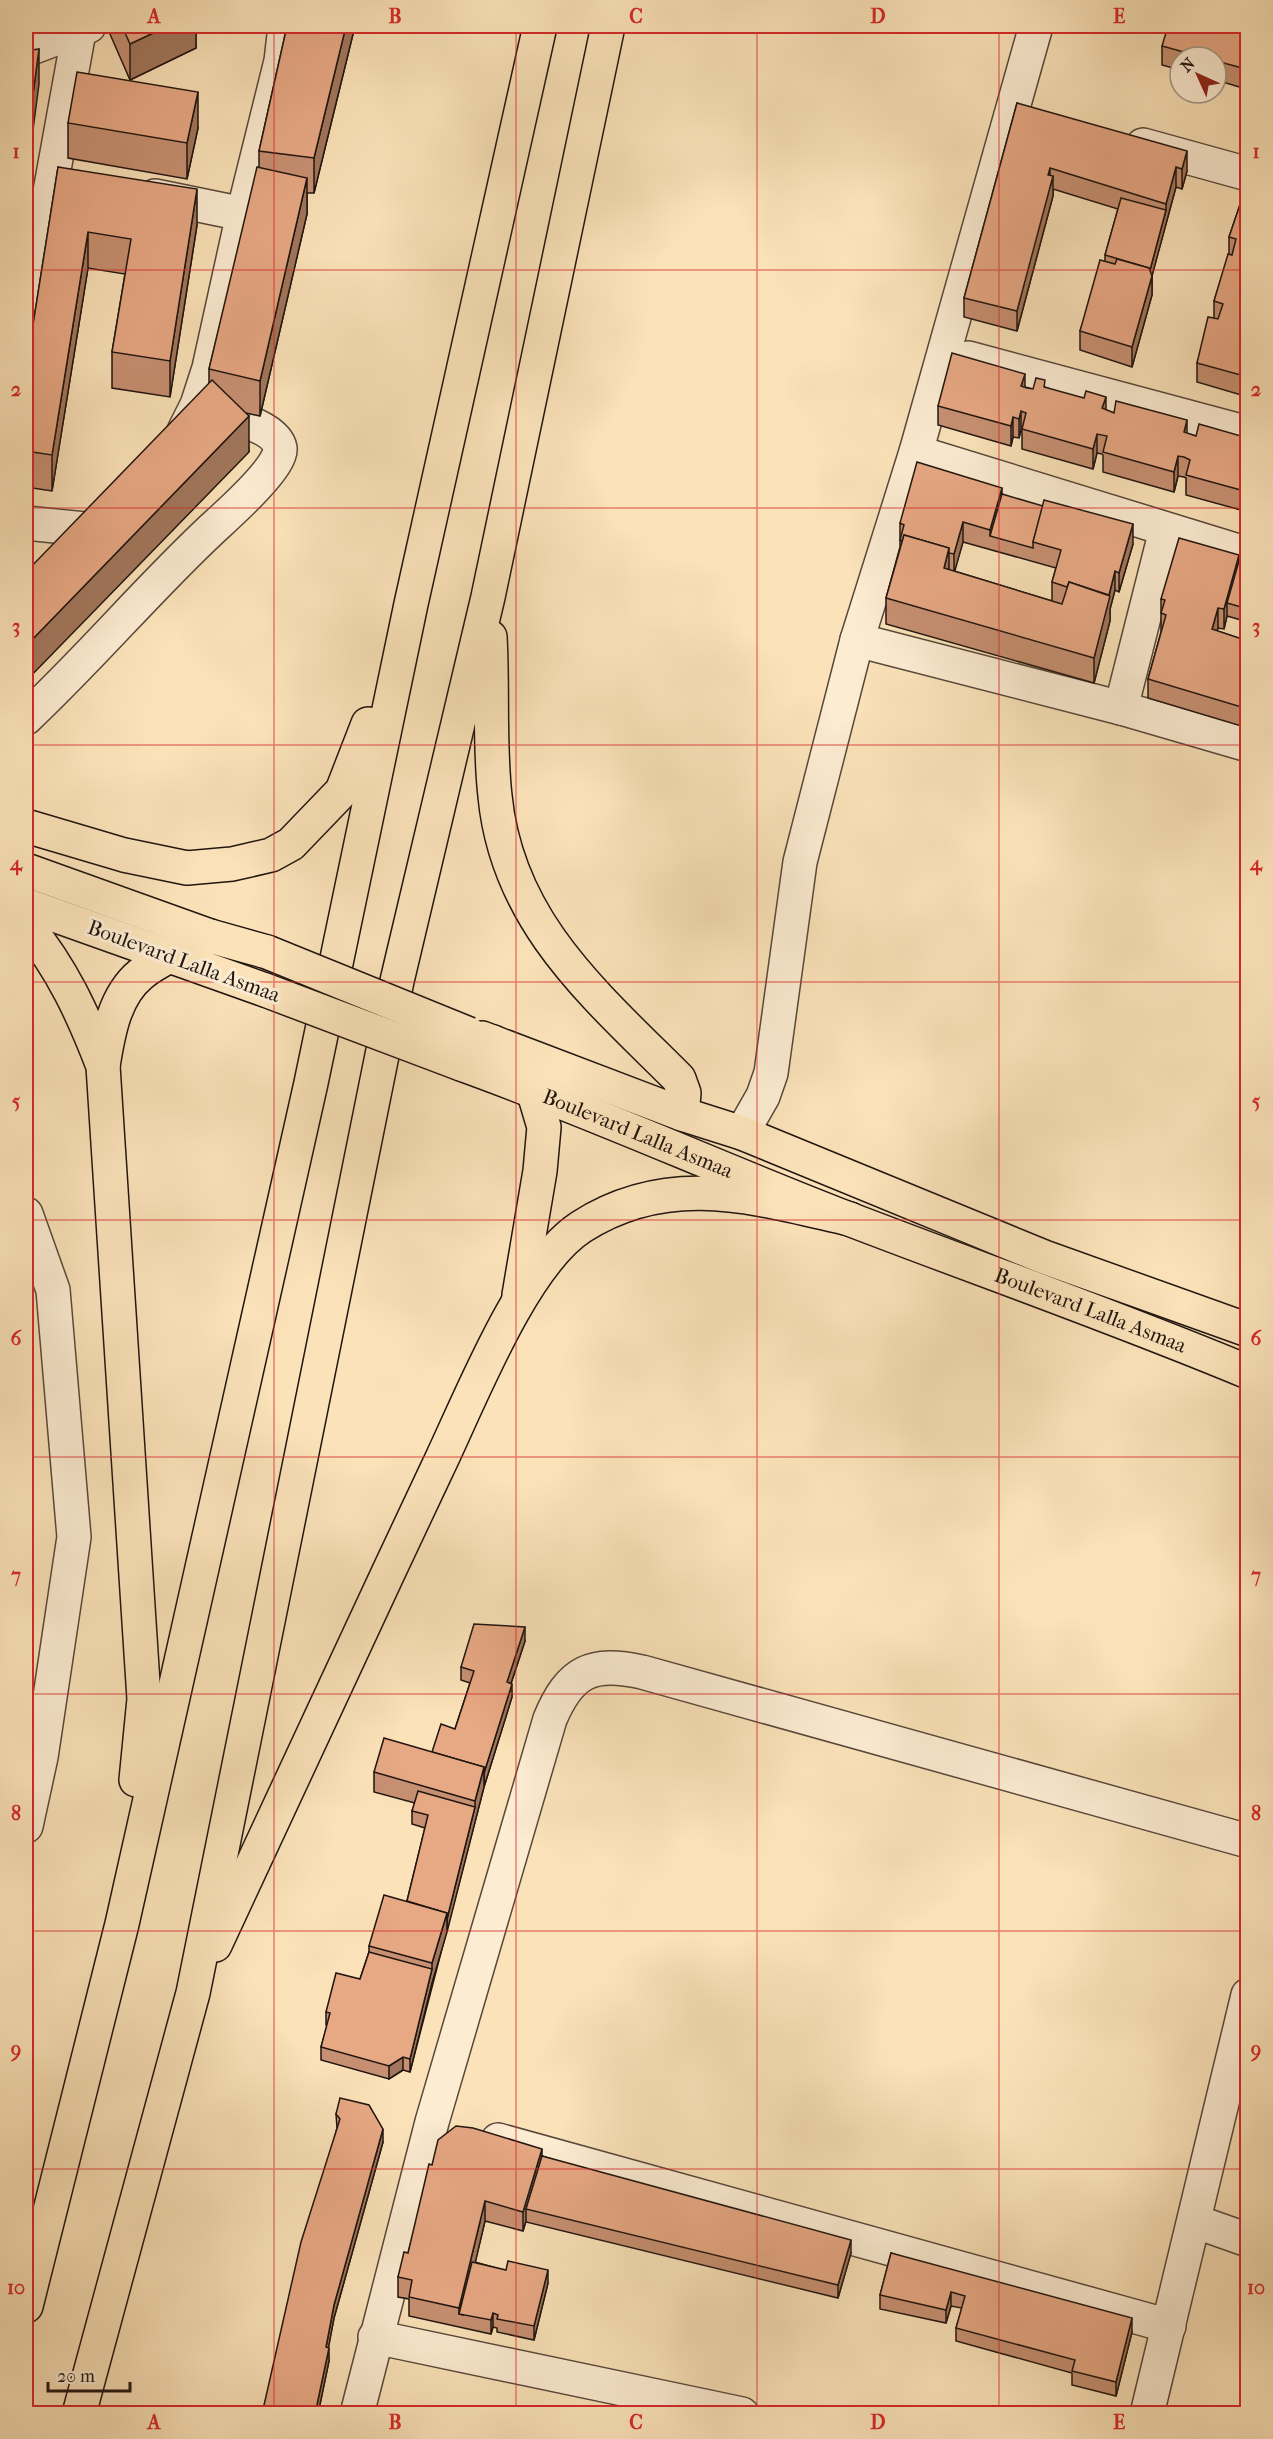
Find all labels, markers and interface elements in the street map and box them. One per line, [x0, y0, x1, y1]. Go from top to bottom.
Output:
text: A [146, 5, 162, 28]
text: B [388, 5, 402, 28]
text: C [629, 5, 643, 28]
text: D [870, 5, 886, 28]
text: E [1113, 5, 1125, 28]
north arrow [1168, 45, 1228, 105]
text: N [1177, 53, 1199, 76]
text: 1 [12, 140, 20, 163]
text: 1 [1252, 140, 1260, 163]
text: 2 [11, 378, 21, 401]
text: 2 [1251, 378, 1261, 401]
text: 3 [12, 615, 20, 638]
text: 3 [1252, 615, 1260, 638]
text: 4 [9, 852, 23, 876]
text: 4 [1249, 852, 1263, 876]
street label: Boulevard Lalla Asmaa [85, 915, 284, 1007]
street label: Boulevard Lalla Asmaa [539, 1084, 737, 1183]
text: 5 [12, 1090, 21, 1113]
text: 5 [1252, 1090, 1261, 1113]
street label: Boulevard Lalla Asmaa [991, 1263, 1190, 1358]
text: 6 [11, 1327, 23, 1350]
text: 6 [1251, 1327, 1263, 1350]
text: 7 [10, 1564, 21, 1587]
text: 7 [1250, 1564, 1261, 1587]
text: 8 [11, 1802, 21, 1825]
text: 8 [1251, 1802, 1261, 1825]
text: 9 [10, 2039, 21, 2062]
text: 9 [1250, 2039, 1261, 2062]
text: 10 [7, 2276, 25, 2299]
text: 10 [1247, 2276, 1265, 2299]
scale bar [48, 2355, 130, 2393]
text: 20 m [57, 2366, 95, 2387]
text: A [146, 2411, 162, 2434]
text: B [388, 2411, 402, 2434]
text: C [629, 2411, 643, 2434]
text: D [870, 2411, 886, 2434]
text: E [1113, 2411, 1125, 2434]

